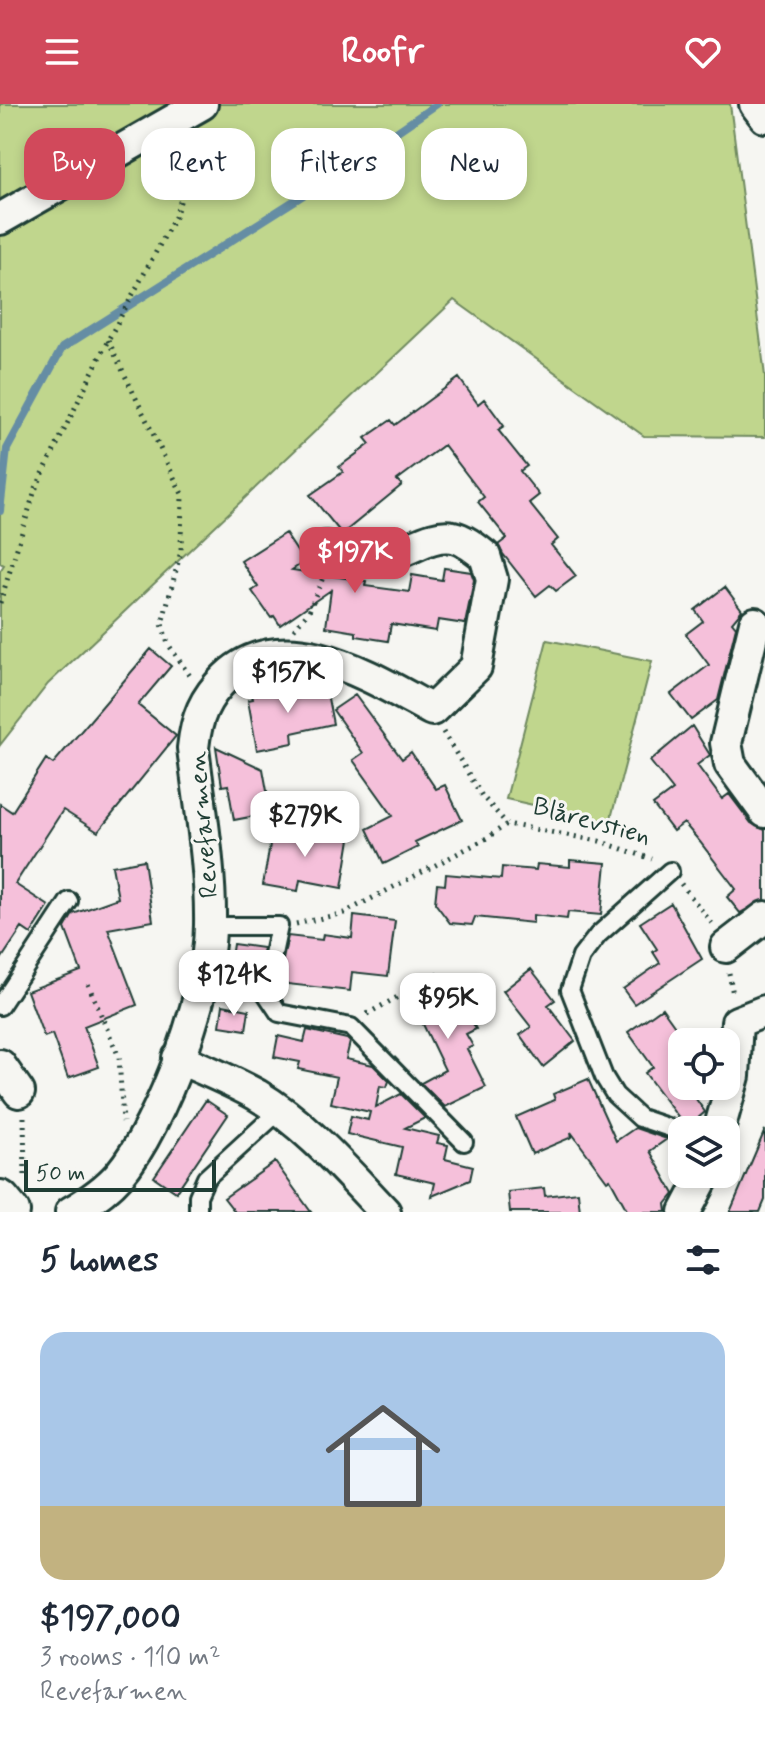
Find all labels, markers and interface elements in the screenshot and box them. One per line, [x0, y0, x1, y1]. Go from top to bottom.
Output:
text: Roofr [341, 29, 424, 76]
icon: menu [40, 30, 84, 74]
icon: heart [681, 30, 725, 74]
chip: Buy [24, 128, 125, 200]
chip: Rent [141, 128, 255, 200]
chip: Filters [271, 128, 405, 200]
chip: New [421, 128, 527, 200]
pin: $197K [299, 527, 411, 595]
text: $197K [317, 536, 393, 570]
pin: $157K [232, 647, 344, 715]
text: $157K [251, 656, 325, 690]
street label: Revefarmen [181, 750, 227, 899]
street label: Blårevstien [529, 790, 654, 854]
pin: $279K [249, 791, 361, 859]
text: $279K [268, 800, 342, 834]
pin: $124K [178, 950, 290, 1018]
text: $124K [197, 959, 271, 993]
pin: $95K [401, 973, 495, 1041]
text: $95K [418, 982, 478, 1016]
map controls [668, 1028, 740, 1188]
button: locate [668, 1028, 740, 1100]
button: layers [668, 1116, 740, 1188]
scale bar [24, 1156, 216, 1192]
text: 50 m [36, 1160, 85, 1188]
text: 5 homes [40, 1238, 158, 1283]
icon: filters [681, 1238, 725, 1282]
icon: home [311, 1384, 455, 1528]
text: $197,000 [40, 1596, 181, 1641]
text: 3 rooms · 110 m² [40, 1641, 221, 1675]
text: Revefarmen [40, 1675, 187, 1709]

